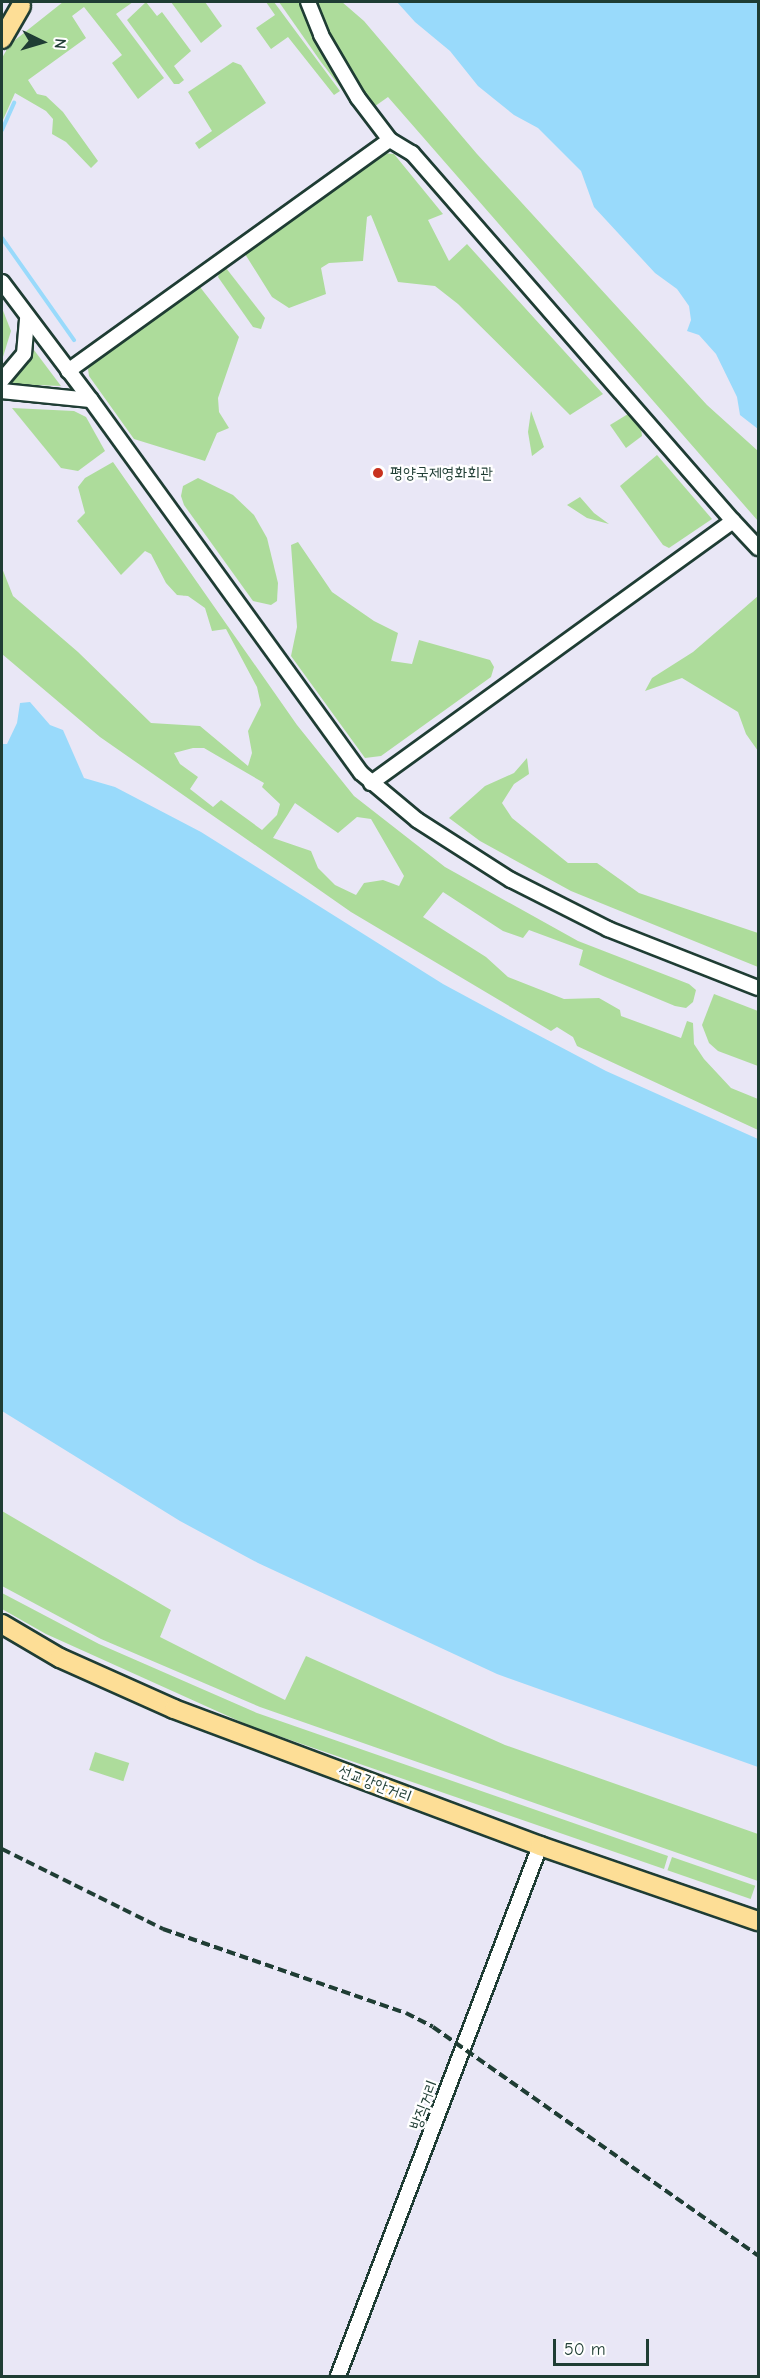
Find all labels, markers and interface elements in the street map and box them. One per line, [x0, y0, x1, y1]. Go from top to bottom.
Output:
north arrow [12, 12, 72, 72]
text: N [51, 38, 69, 50]
place label: 평양국제영화회관 [390, 463, 493, 483]
marker: 평양국제영화회관 [371, 466, 385, 480]
street label: 선교강안거리 [336, 1761, 414, 1807]
street label: 방직거리 [406, 2078, 442, 2132]
scale bar [556, 2327, 652, 2365]
text: 50 m [564, 2339, 606, 2360]

